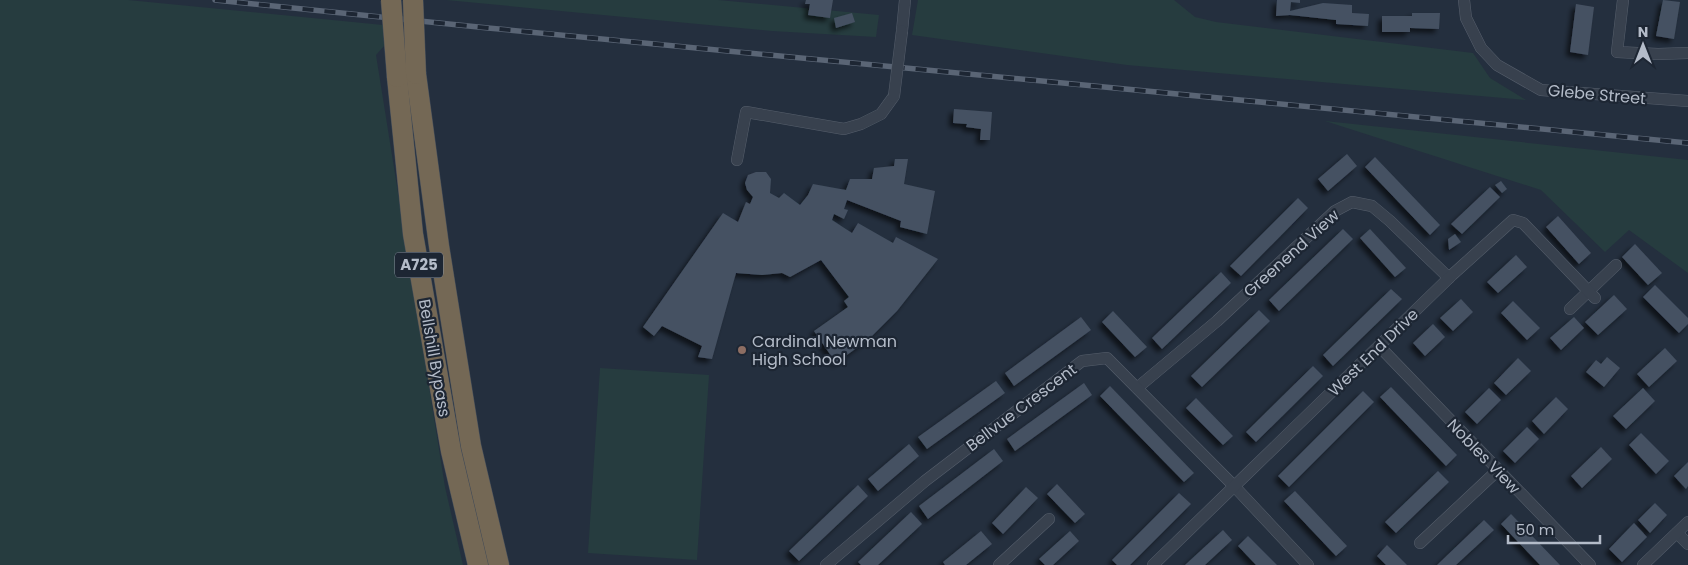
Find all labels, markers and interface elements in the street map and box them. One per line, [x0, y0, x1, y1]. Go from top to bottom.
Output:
north arrow [1618, 20, 1668, 70]
text: N [1638, 22, 1648, 42]
street label: Glebe Street [1547, 79, 1647, 110]
street label: Greenend View [1238, 204, 1344, 303]
road number: A725 [395, 252, 443, 278]
street label: Bellshill Bypass [413, 297, 456, 419]
street label: West End Drive [1323, 303, 1424, 401]
place label: Cardinal Newman High School [752, 330, 897, 371]
marker: Cardinal Newman High School [736, 344, 748, 356]
street label: Bellvue Crescent [961, 358, 1082, 457]
street label: Nobles View [1442, 414, 1525, 499]
scale bar [1508, 512, 1600, 544]
text: 50 m [1516, 519, 1554, 540]

